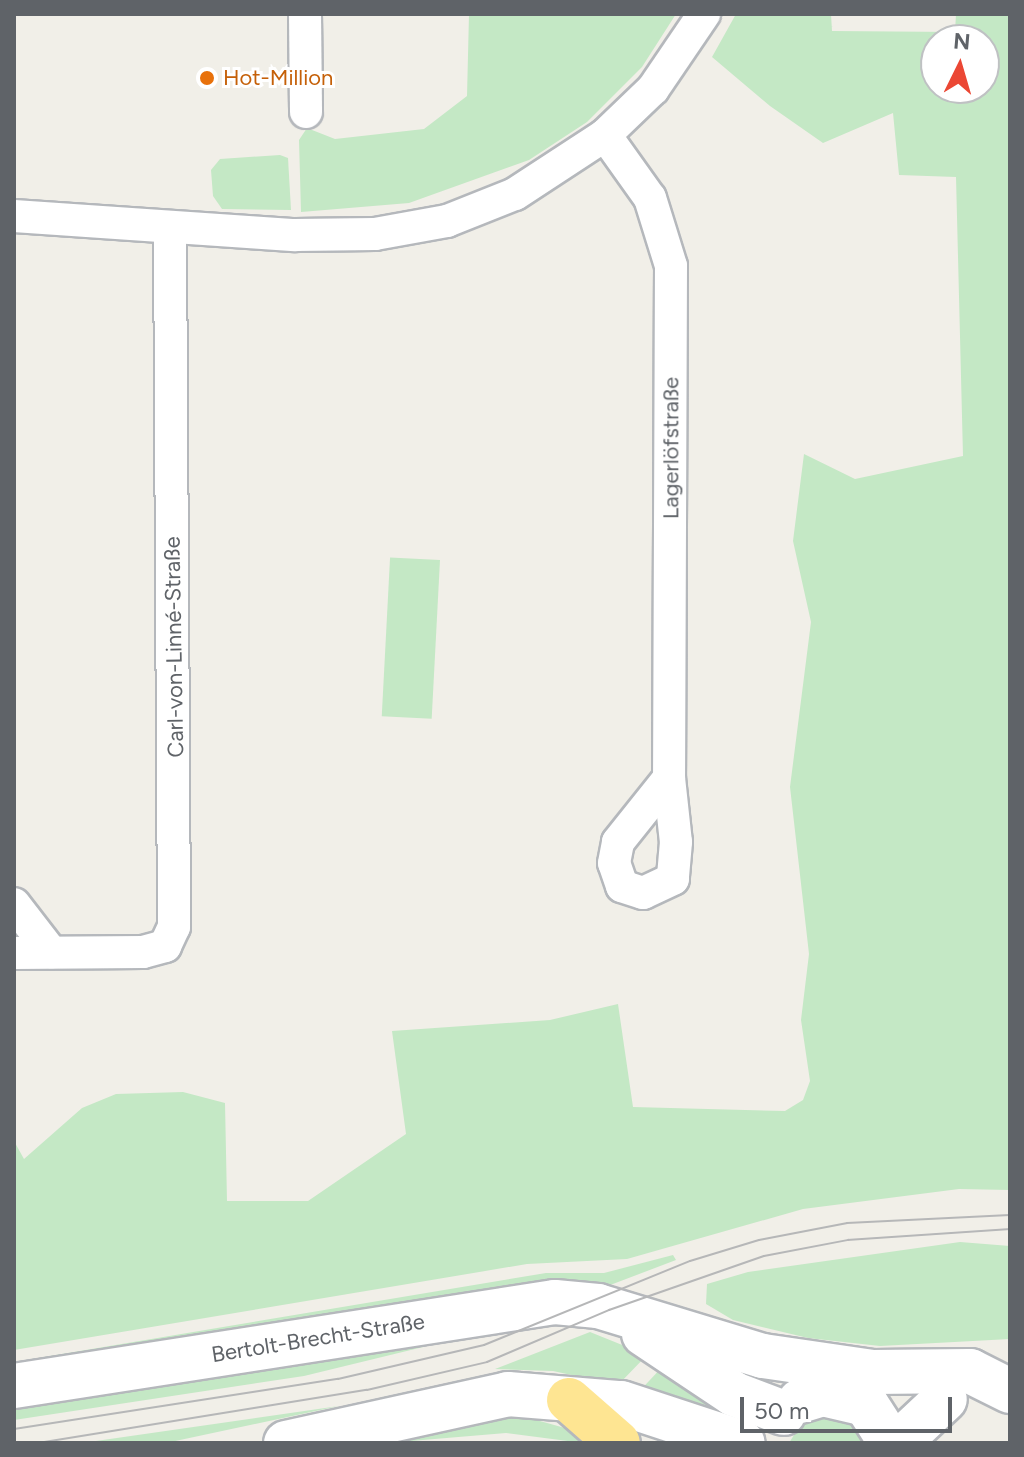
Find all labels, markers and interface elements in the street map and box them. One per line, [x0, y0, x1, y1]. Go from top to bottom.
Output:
north arrow [920, 24, 1000, 104]
text: N [952, 27, 972, 56]
place label: Hot-Million [223, 65, 333, 91]
marker: Hot-Million [198, 69, 216, 87]
street label: Lagerlöfstraße [658, 377, 684, 519]
street label: Carl-von-Linné-Straße [159, 536, 189, 758]
street label: Bertolt-Brecht-Straße [209, 1308, 427, 1368]
scale bar [744, 1381, 956, 1431]
text: 50 m [754, 1396, 810, 1425]

